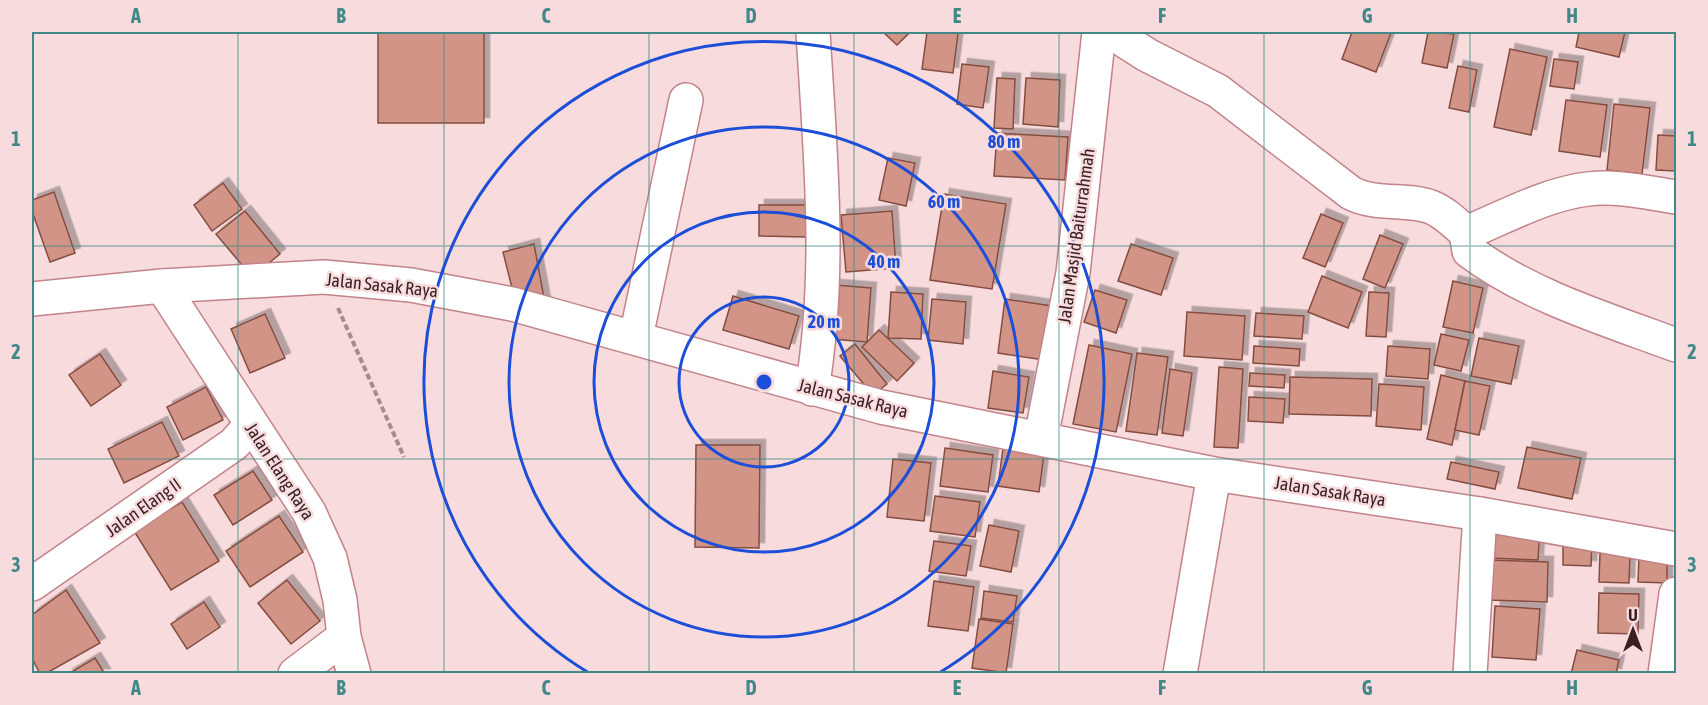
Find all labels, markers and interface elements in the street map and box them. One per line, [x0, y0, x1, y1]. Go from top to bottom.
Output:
text: A [130, 4, 141, 27]
text: B [336, 4, 346, 27]
text: C [542, 4, 551, 27]
text: D [745, 4, 757, 27]
text: E [953, 4, 962, 27]
text: F [1158, 4, 1166, 27]
text: G [1362, 4, 1373, 27]
text: H [1566, 4, 1578, 27]
text: 1 [11, 127, 21, 150]
text: 1 [1687, 127, 1697, 150]
text: 80 m [988, 131, 1020, 152]
street label: Jalan Masjid Baiturrahmah [1053, 147, 1099, 325]
text: 60 m [928, 191, 960, 212]
text: 40 m [867, 251, 900, 272]
street label: Jalan Sasak Raya [325, 269, 439, 301]
text: 20 m [808, 311, 840, 332]
text: 2 [11, 340, 21, 363]
text: 2 [1687, 340, 1697, 363]
centre of rings [754, 372, 774, 392]
street label: Jalan Sasak Raya [796, 374, 910, 422]
street label: Jalan Elang Raya [241, 419, 319, 523]
street label: Jalan Sasak Raya [1273, 472, 1387, 510]
street label: Jalan Elang II [101, 473, 185, 541]
text: 3 [11, 553, 21, 576]
text: 3 [1687, 553, 1697, 576]
north arrow [1603, 600, 1663, 660]
text: U [1628, 606, 1638, 624]
text: A [130, 676, 141, 699]
text: B [336, 676, 346, 699]
text: C [542, 676, 551, 699]
text: D [745, 676, 757, 699]
text: E [953, 676, 962, 699]
text: F [1158, 676, 1166, 699]
text: G [1362, 676, 1373, 699]
text: H [1566, 676, 1578, 699]

